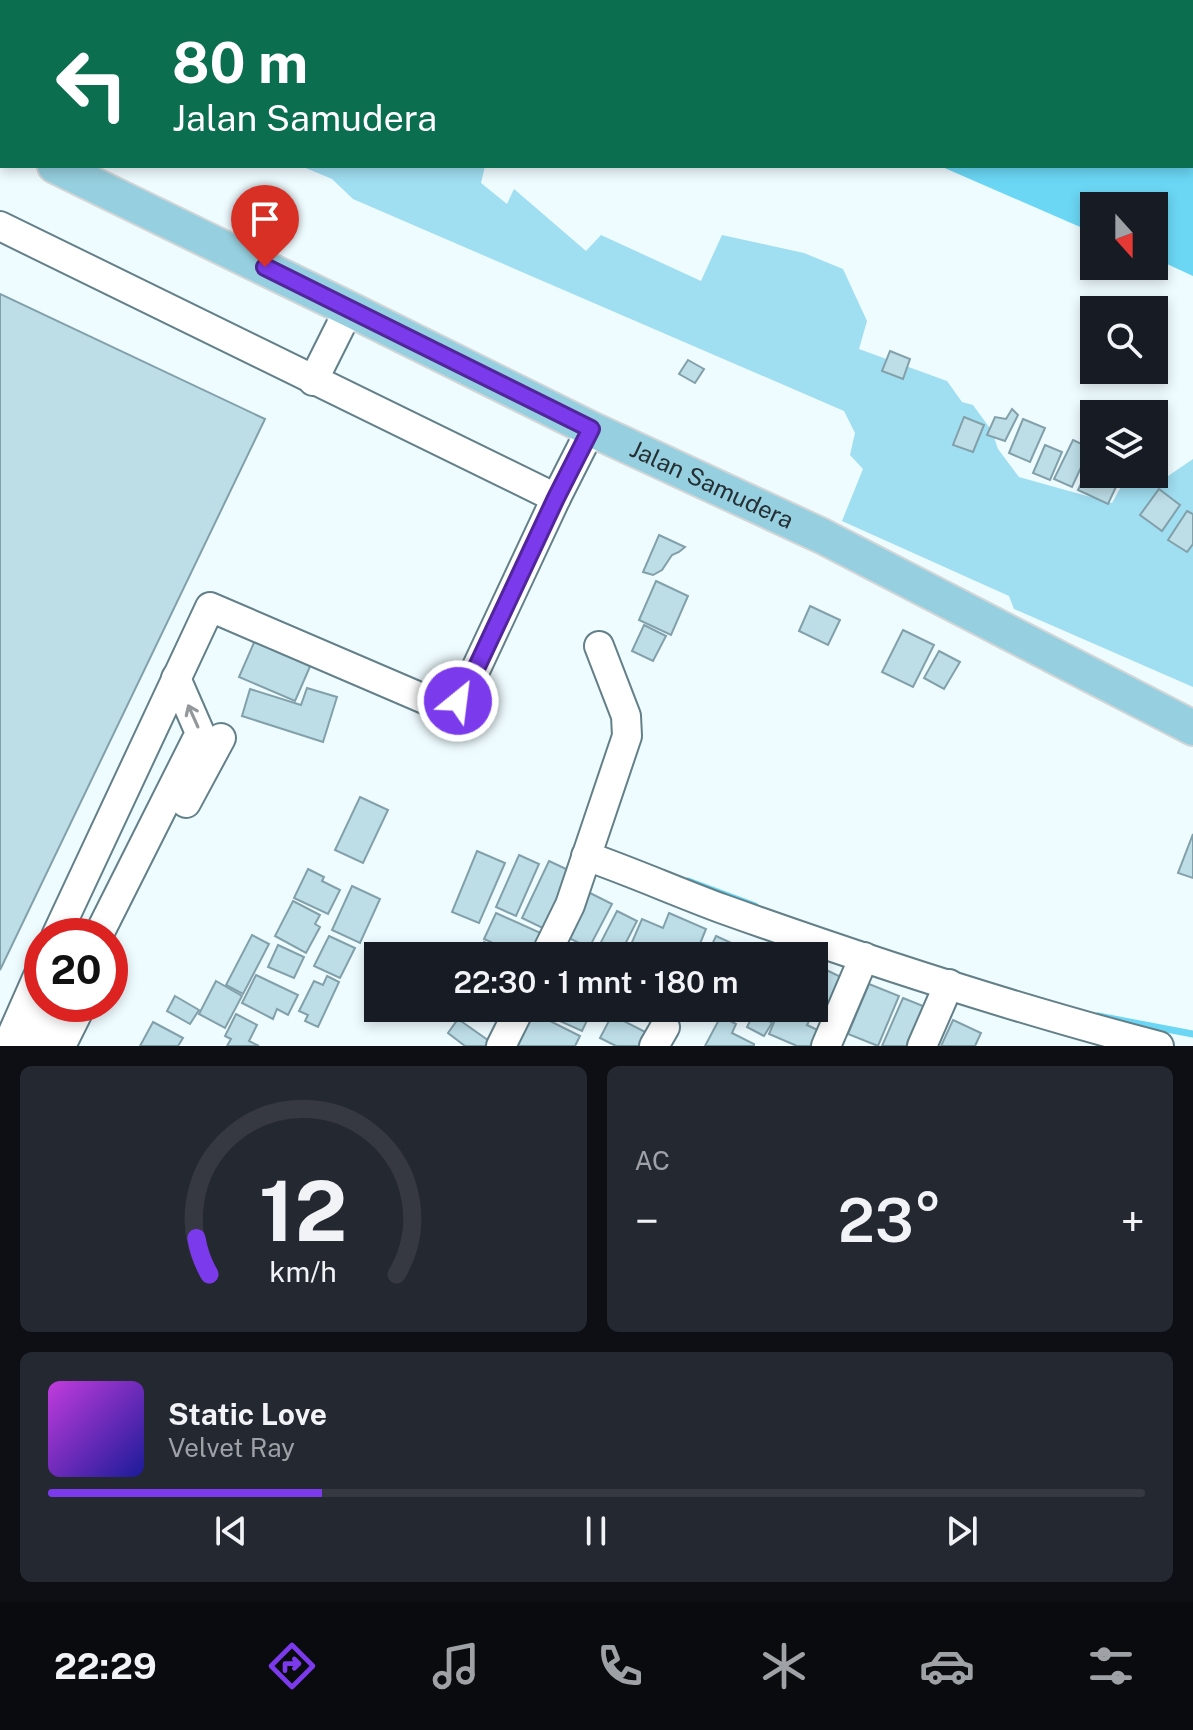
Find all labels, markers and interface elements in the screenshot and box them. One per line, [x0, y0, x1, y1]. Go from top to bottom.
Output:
text: 80 m [172, 30, 308, 96]
icon: left [40, 32, 144, 136]
text: Jalan Samudera [172, 97, 437, 139]
pin [231, 185, 299, 267]
north arrow [1080, 192, 1168, 280]
map controls [1080, 192, 1168, 488]
icon: arrive [243, 197, 287, 241]
button: search [1080, 296, 1168, 384]
button: layers [1080, 400, 1168, 488]
street label: Jalan Samudera [626, 434, 798, 534]
position arrow [416, 659, 500, 743]
one-way arrow [185, 704, 200, 728]
speed limit sign: 20 [24, 918, 128, 1022]
text: 22:30 · 1 mnt · 180 m [454, 964, 738, 1000]
text: AC [635, 1145, 670, 1176]
text: 12 [259, 1162, 347, 1260]
text: 23° [838, 1185, 942, 1256]
text: − [635, 1195, 659, 1247]
text: + [1121, 1195, 1145, 1247]
text: km/h [270, 1255, 337, 1288]
text: Static Love [168, 1396, 327, 1432]
text: Velvet Ray [168, 1432, 295, 1463]
icon: previous [209, 1509, 253, 1553]
icon: pause [574, 1509, 618, 1553]
icon: next [940, 1509, 984, 1553]
icon: directions [264, 1638, 320, 1694]
icon: music [428, 1638, 484, 1694]
icon: phone [592, 1638, 648, 1694]
icon: climate [756, 1638, 812, 1694]
icon: car [919, 1638, 975, 1694]
icon: filters [1083, 1638, 1139, 1694]
text: 22:29 [54, 1645, 157, 1687]

